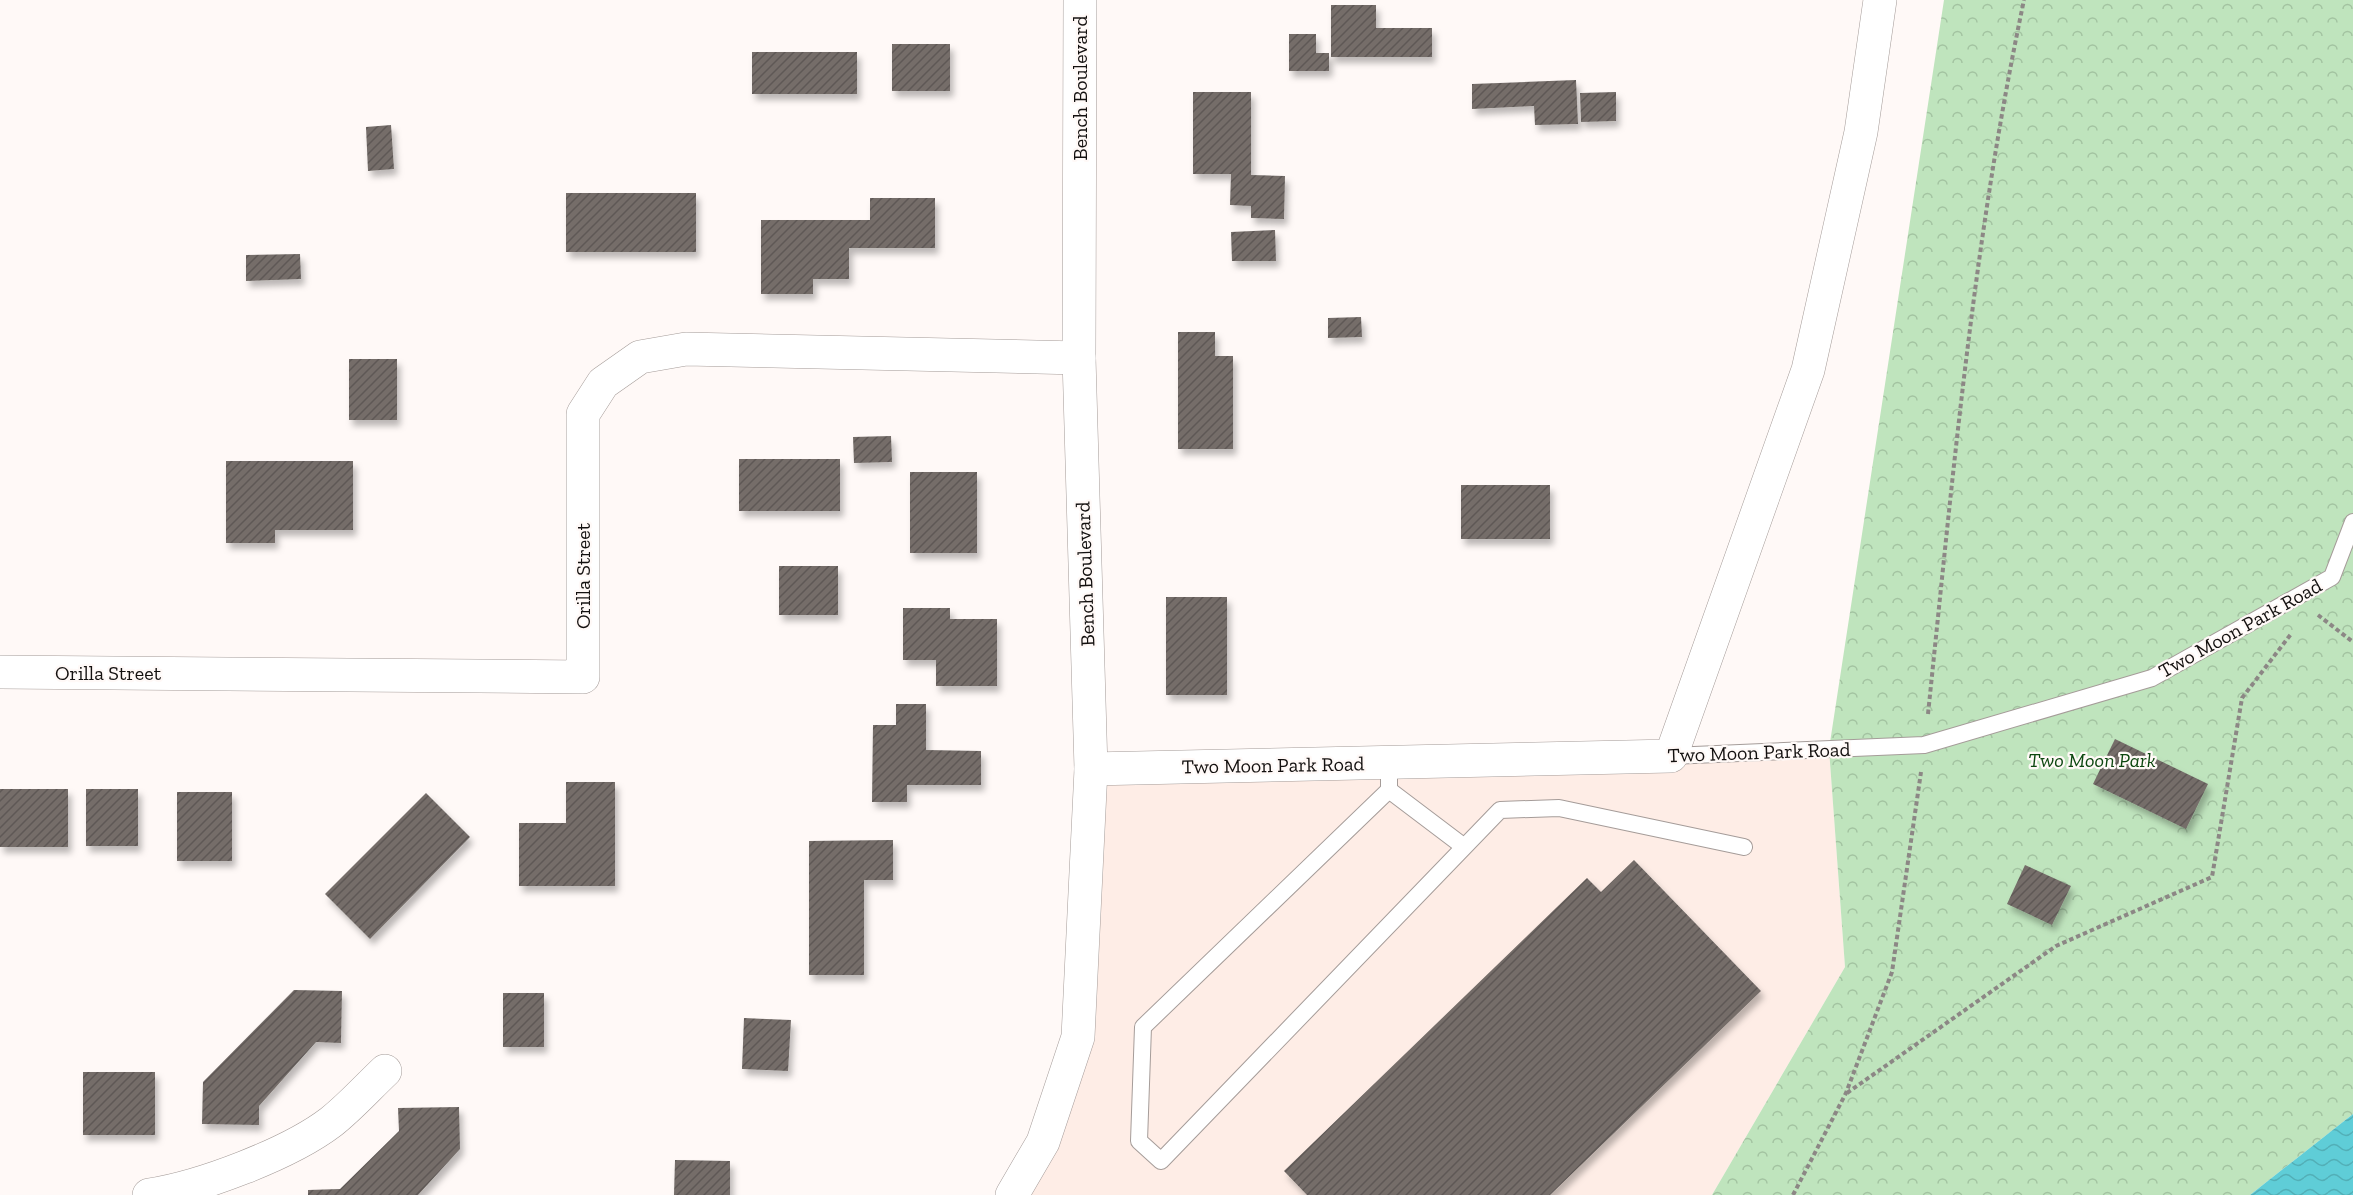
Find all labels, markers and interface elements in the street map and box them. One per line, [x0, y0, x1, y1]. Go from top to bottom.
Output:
street label: Bench Boulevard [1068, 16, 1092, 160]
street label: Bench Boulevard [1070, 501, 1100, 647]
street label: Orilla Street [571, 522, 595, 629]
street label: Two Moon Park Road [2154, 573, 2326, 683]
street label: Orilla Street [55, 661, 162, 685]
street label: Two Moon Park Road [1667, 737, 1851, 767]
park label: Two Moon Park [2028, 748, 2156, 772]
street label: Two Moon Park Road [1181, 751, 1365, 779]

